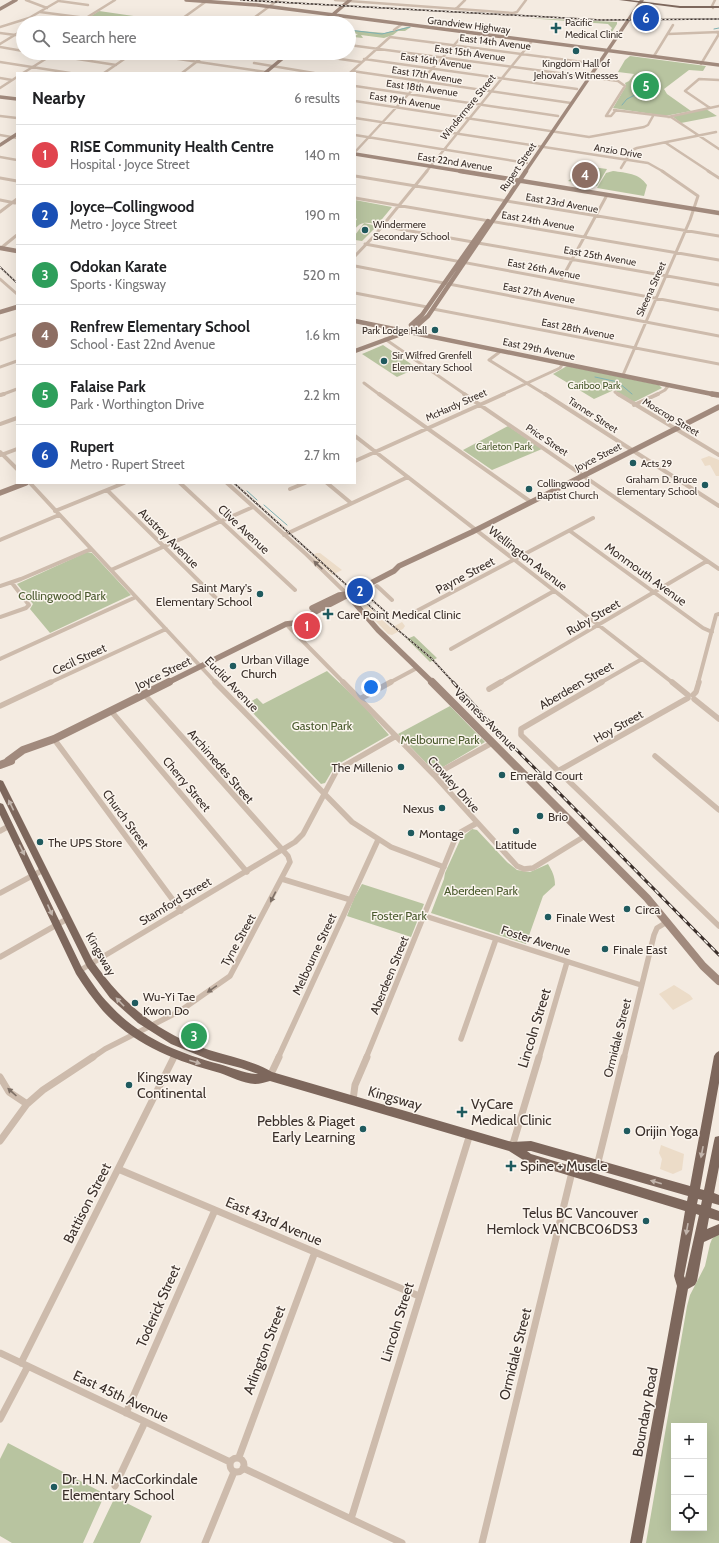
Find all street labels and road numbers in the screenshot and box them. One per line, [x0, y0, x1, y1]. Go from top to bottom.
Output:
street label: Grandview Highway [427, 13, 511, 37]
street label: East 14th Avenue [459, 31, 531, 53]
street label: East 15th Avenue [434, 42, 506, 64]
street label: East 16th Avenue [400, 50, 472, 72]
street label: East 17th Avenue [391, 63, 463, 87]
street label: Windermere Street [437, 71, 499, 143]
street label: East 18th Avenue [385, 77, 459, 99]
street label: East 19th Avenue [369, 89, 441, 113]
street label: Rupert Street [497, 139, 539, 194]
street label: Anzio Drive [593, 141, 643, 161]
street label: East 22nd Avenue [417, 150, 493, 174]
street label: East 23rd Avenue [525, 190, 599, 216]
street label: East 24th Avenue [500, 208, 576, 234]
street label: East 25th Avenue [563, 243, 637, 269]
street label: East 26th Avenue [507, 256, 581, 282]
street label: Skeena Street [633, 259, 669, 318]
street label: East 27th Avenue [502, 280, 576, 306]
street label: East 28th Avenue [540, 316, 616, 342]
street label: East 29th Avenue [502, 335, 576, 363]
street label: McHardy Street [423, 385, 489, 424]
street label: Tanner Street [566, 394, 621, 436]
street label: Moscrop Street [640, 395, 702, 439]
street label: Price Street [523, 421, 571, 459]
street label: Joyce Street [572, 440, 624, 475]
street label: Clive Avenue [215, 501, 273, 557]
street label: Austrey Avenue [136, 505, 202, 571]
street label: Wellington Avenue [486, 523, 570, 593]
street label: Monmouth Avenue [602, 539, 690, 609]
street label: Payne Street [433, 553, 497, 597]
street label: Ruby Street [563, 596, 623, 638]
street label: Cecil Street [50, 640, 108, 678]
street label: Joyce Street [132, 653, 193, 693]
street label: Euclid Avenue [202, 653, 262, 715]
street label: Aberdeen Street [536, 658, 616, 712]
street label: Vanness Avenue [451, 684, 521, 754]
street label: Hoy Street [591, 706, 645, 746]
street label: Archimedes Street [185, 726, 257, 806]
street label: Cherry Street [160, 753, 214, 815]
street label: Crowley Drive [425, 753, 483, 815]
street label: Church Street [100, 787, 152, 851]
street label: Stamford Street [136, 874, 214, 928]
street label: Tyne Street [217, 911, 259, 969]
street label: Melbourne Street [289, 911, 339, 997]
street label: Foster Avenue [499, 922, 573, 958]
street label: Kingsway [83, 930, 119, 978]
street label: Aberdeen Street [366, 934, 412, 1016]
street label: Lincoln Street [513, 986, 555, 1070]
street label: Ormidale Street [600, 997, 634, 1079]
street label: Kingsway [366, 1082, 424, 1114]
street label: Battison Street [59, 1160, 115, 1246]
street label: East 43rd Avenue [223, 1193, 325, 1249]
street label: Toderick Street [132, 1262, 184, 1350]
street label: Lincoln Street [376, 1280, 418, 1364]
street label: Arlington Street [239, 1303, 289, 1397]
street label: Ormidale Street [495, 1306, 535, 1402]
street label: East 45th Avenue [70, 1366, 172, 1426]
street label: Boundary Road [628, 1366, 662, 1458]

